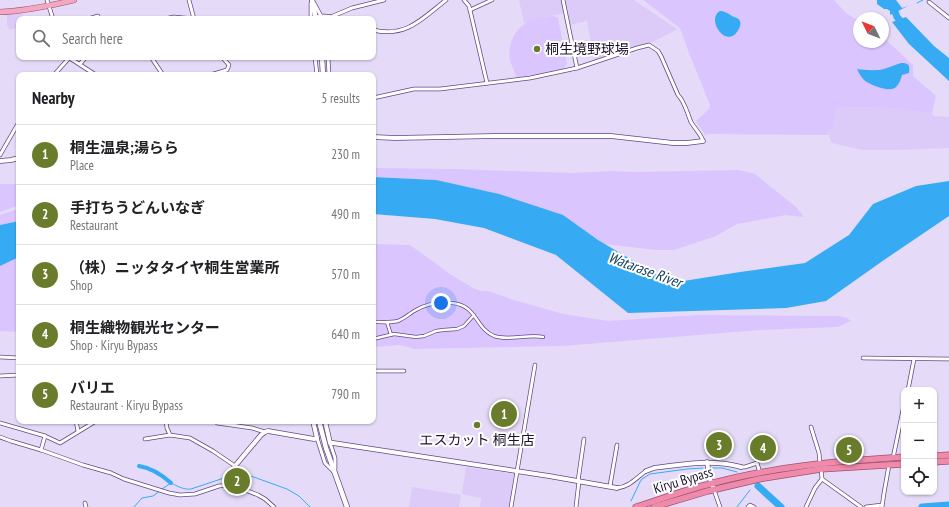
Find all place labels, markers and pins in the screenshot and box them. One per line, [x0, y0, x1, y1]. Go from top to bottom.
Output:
place label: 桐生境野球場 [545, 40, 629, 58]
marker: 桐生境野球場 [532, 44, 542, 54]
pin: 1 [491, 399, 517, 429]
marker: エスカット 桐生店 [472, 420, 482, 430]
pin: 3 [706, 430, 732, 460]
place label: エスカット 桐生店 [420, 431, 534, 449]
pin: 4 [750, 433, 776, 463]
pin: 5 [836, 435, 862, 465]
pin: 2 [224, 466, 250, 496]

